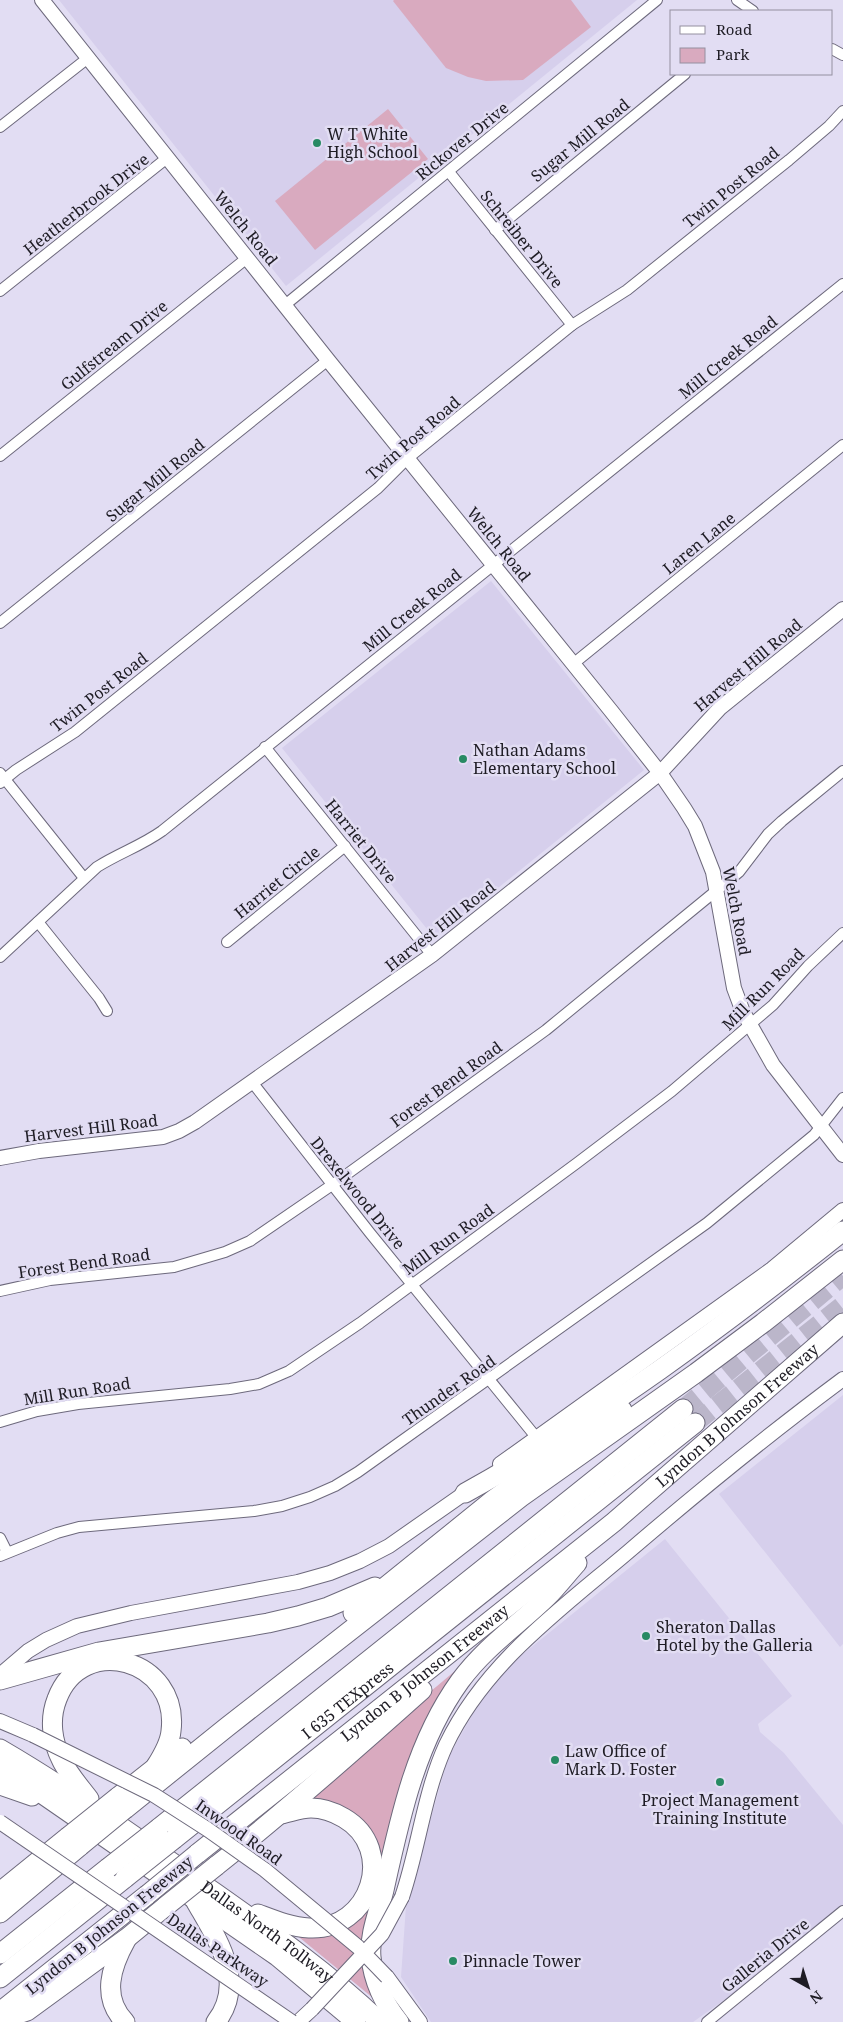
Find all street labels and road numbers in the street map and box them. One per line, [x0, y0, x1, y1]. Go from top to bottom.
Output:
street label: Sugar Mill Road [526, 93, 634, 187]
street label: Rickover Drive [411, 97, 513, 185]
street label: Twin Post Road [678, 141, 784, 233]
street label: Heatherbrook Drive [19, 148, 153, 260]
street label: Schreiber Drive [476, 185, 568, 293]
street label: Welch Road [209, 186, 283, 270]
street label: Gulfstream Drive [56, 295, 172, 395]
street label: Mill Creek Road [674, 310, 782, 404]
street label: Twin Post Road [361, 391, 465, 485]
street label: Sugar Mill Road [101, 433, 209, 527]
street label: Welch Road [462, 502, 536, 586]
street label: Laren Lane [658, 507, 740, 579]
street label: Mill Creek Road [358, 563, 466, 657]
street label: Harvest Hill Road [689, 613, 807, 717]
street label: Twin Post Road [46, 647, 152, 737]
street label: Harriet Drive [320, 794, 402, 888]
street label: Harriet Circle [230, 841, 324, 923]
street label: Welch Road [718, 865, 756, 957]
street label: Harvest Hill Road [380, 876, 500, 976]
street label: Mill Run Road [717, 943, 809, 1035]
street label: Forest Bend Road [386, 1036, 506, 1132]
street label: Harvest Hill Road [23, 1109, 159, 1147]
street label: Drexelwood Drive [306, 1132, 410, 1254]
street label: Mill Run Road [398, 1198, 498, 1280]
street label: Forest Bend Road [17, 1243, 152, 1283]
street label: Lyndon B Johnson Freeway [651, 1338, 824, 1492]
street label: Thunder Road [398, 1350, 500, 1430]
street label: Mill Run Road [22, 1372, 132, 1410]
street label: Lyndon B Johnson Freeway [336, 1598, 514, 1746]
street label: I 635 TEXpress [297, 1657, 398, 1744]
street label: Inwood Road [191, 1794, 287, 1870]
street label: Lyndon B Johnson Freeway [21, 1850, 198, 1999]
street label: Dallas North Tollway [197, 1875, 339, 1988]
street label: Dallas Parkway [163, 1908, 274, 1993]
street label: Galleria Drive [717, 1913, 813, 1997]

